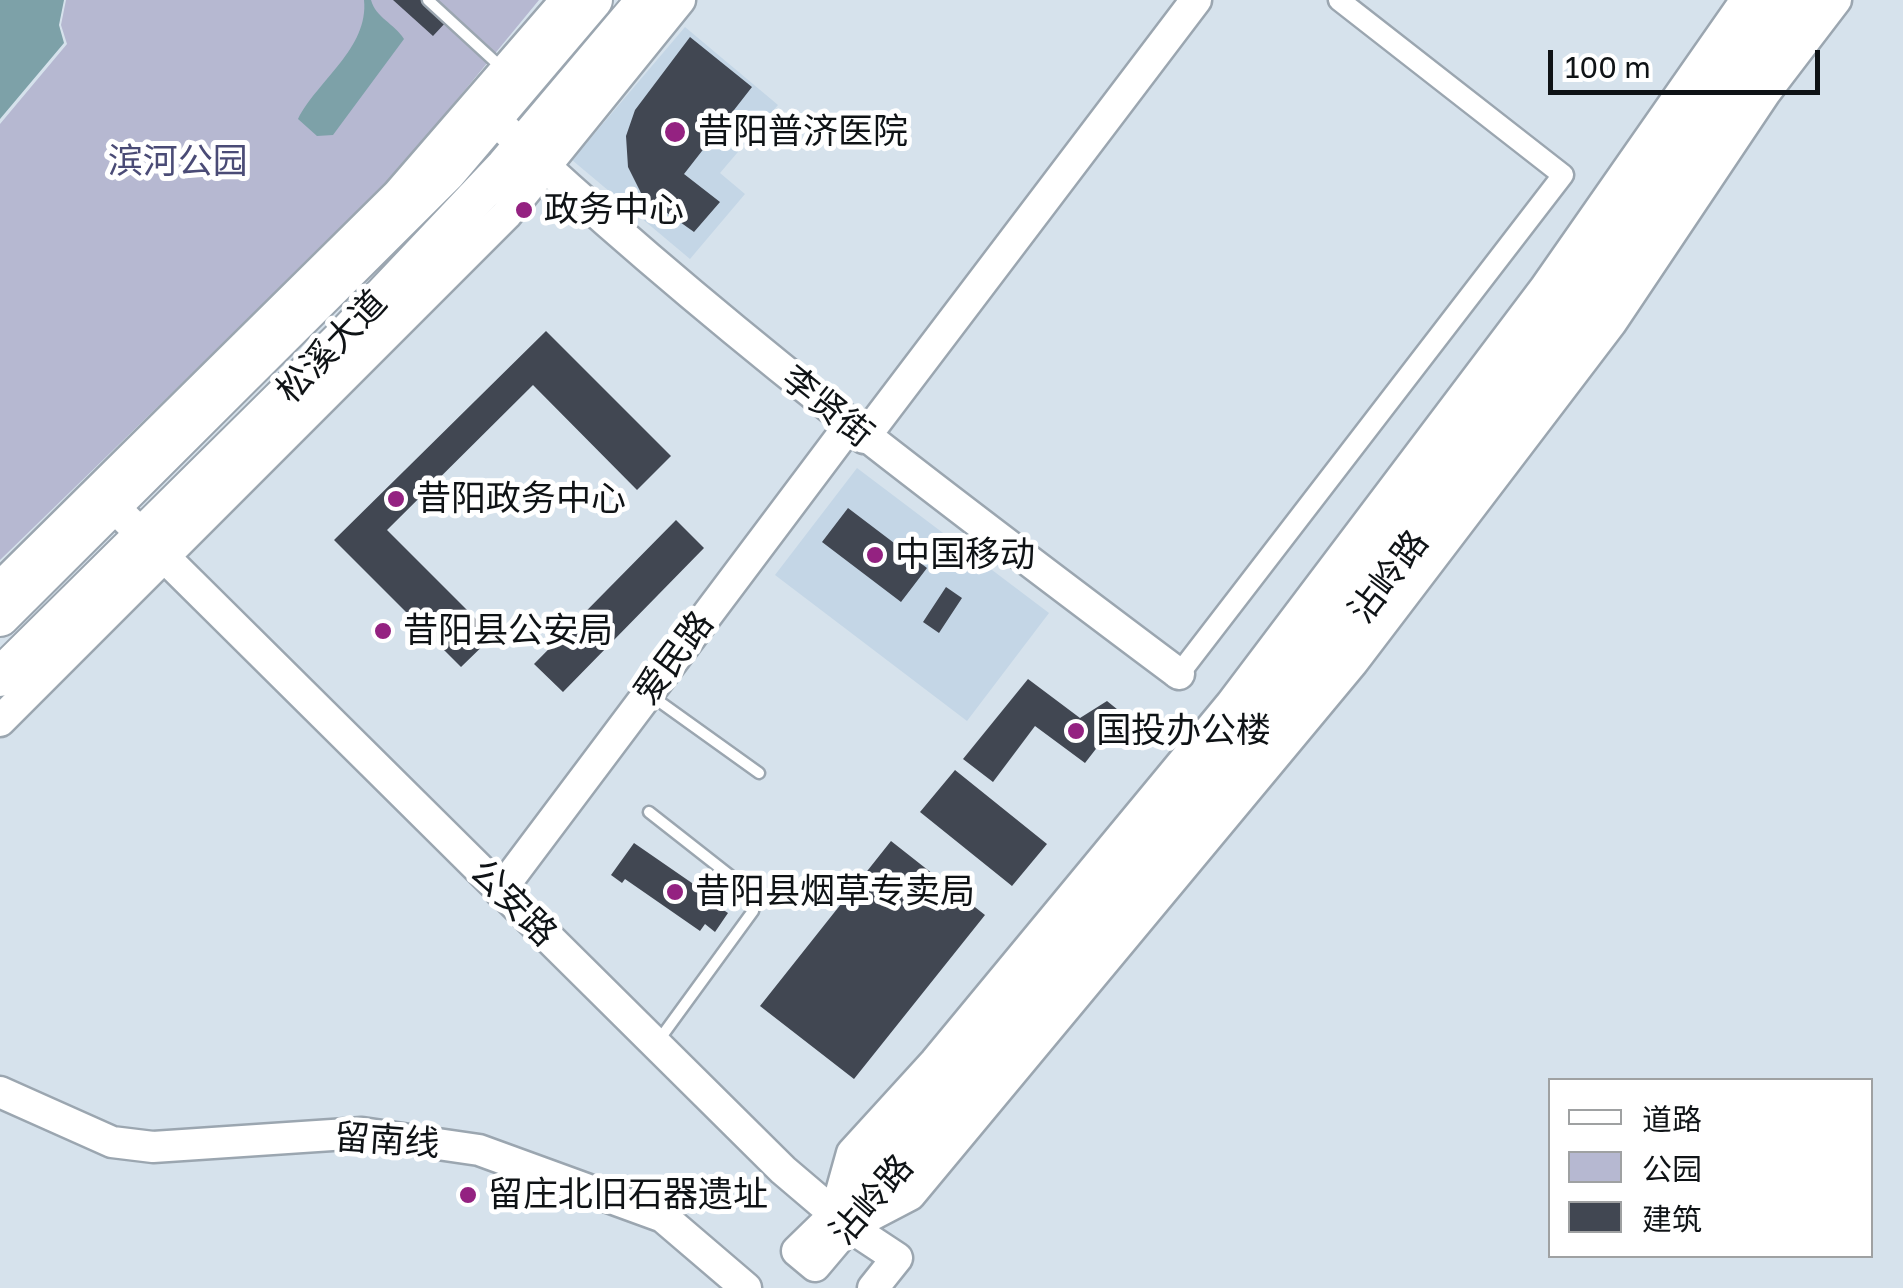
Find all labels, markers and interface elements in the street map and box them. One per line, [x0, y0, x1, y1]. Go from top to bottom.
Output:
scale bar [1553, 30, 1826, 92]
text: 100 m [1565, 49, 1651, 85]
place label: 昔阳普济医院 [698, 111, 908, 153]
marker: 昔阳普济医院 [662, 119, 688, 145]
park label: 滨河公园 [108, 141, 248, 183]
place label: 政务中心 [544, 189, 684, 231]
marker: 政务中心 [513, 199, 535, 221]
street label: 松溪大道 [268, 282, 396, 412]
street label: 李贤街 [773, 358, 881, 456]
place label: 昔阳政务中心 [416, 478, 626, 520]
marker: 昔阳政务中心 [385, 488, 407, 510]
street label: 沾岭路 [1341, 522, 1437, 632]
place label: 中国移动 [895, 534, 1035, 576]
marker: 中国移动 [864, 544, 886, 566]
street label: 爱民路 [626, 603, 722, 713]
place label: 昔阳县公安局 [403, 610, 613, 652]
marker: 昔阳县公安局 [372, 620, 394, 642]
place label: 国投办公楼 [1096, 710, 1271, 752]
marker: 国投办公楼 [1065, 720, 1087, 742]
street label: 公安路 [461, 851, 565, 955]
place label: 昔阳县烟草专卖局 [695, 871, 975, 913]
marker: 昔阳县烟草专卖局 [664, 881, 686, 903]
legend [1548, 1078, 1873, 1258]
text: 道路 [1642, 1101, 1702, 1137]
street label: 留南线 [333, 1116, 441, 1166]
street label: 沾岭路 [822, 1147, 922, 1253]
text: 公园 [1642, 1151, 1702, 1187]
place label: 留庄北旧石器遗址 [488, 1174, 768, 1216]
marker: 留庄北旧石器遗址 [457, 1184, 479, 1206]
text: 建筑 [1642, 1201, 1702, 1237]

